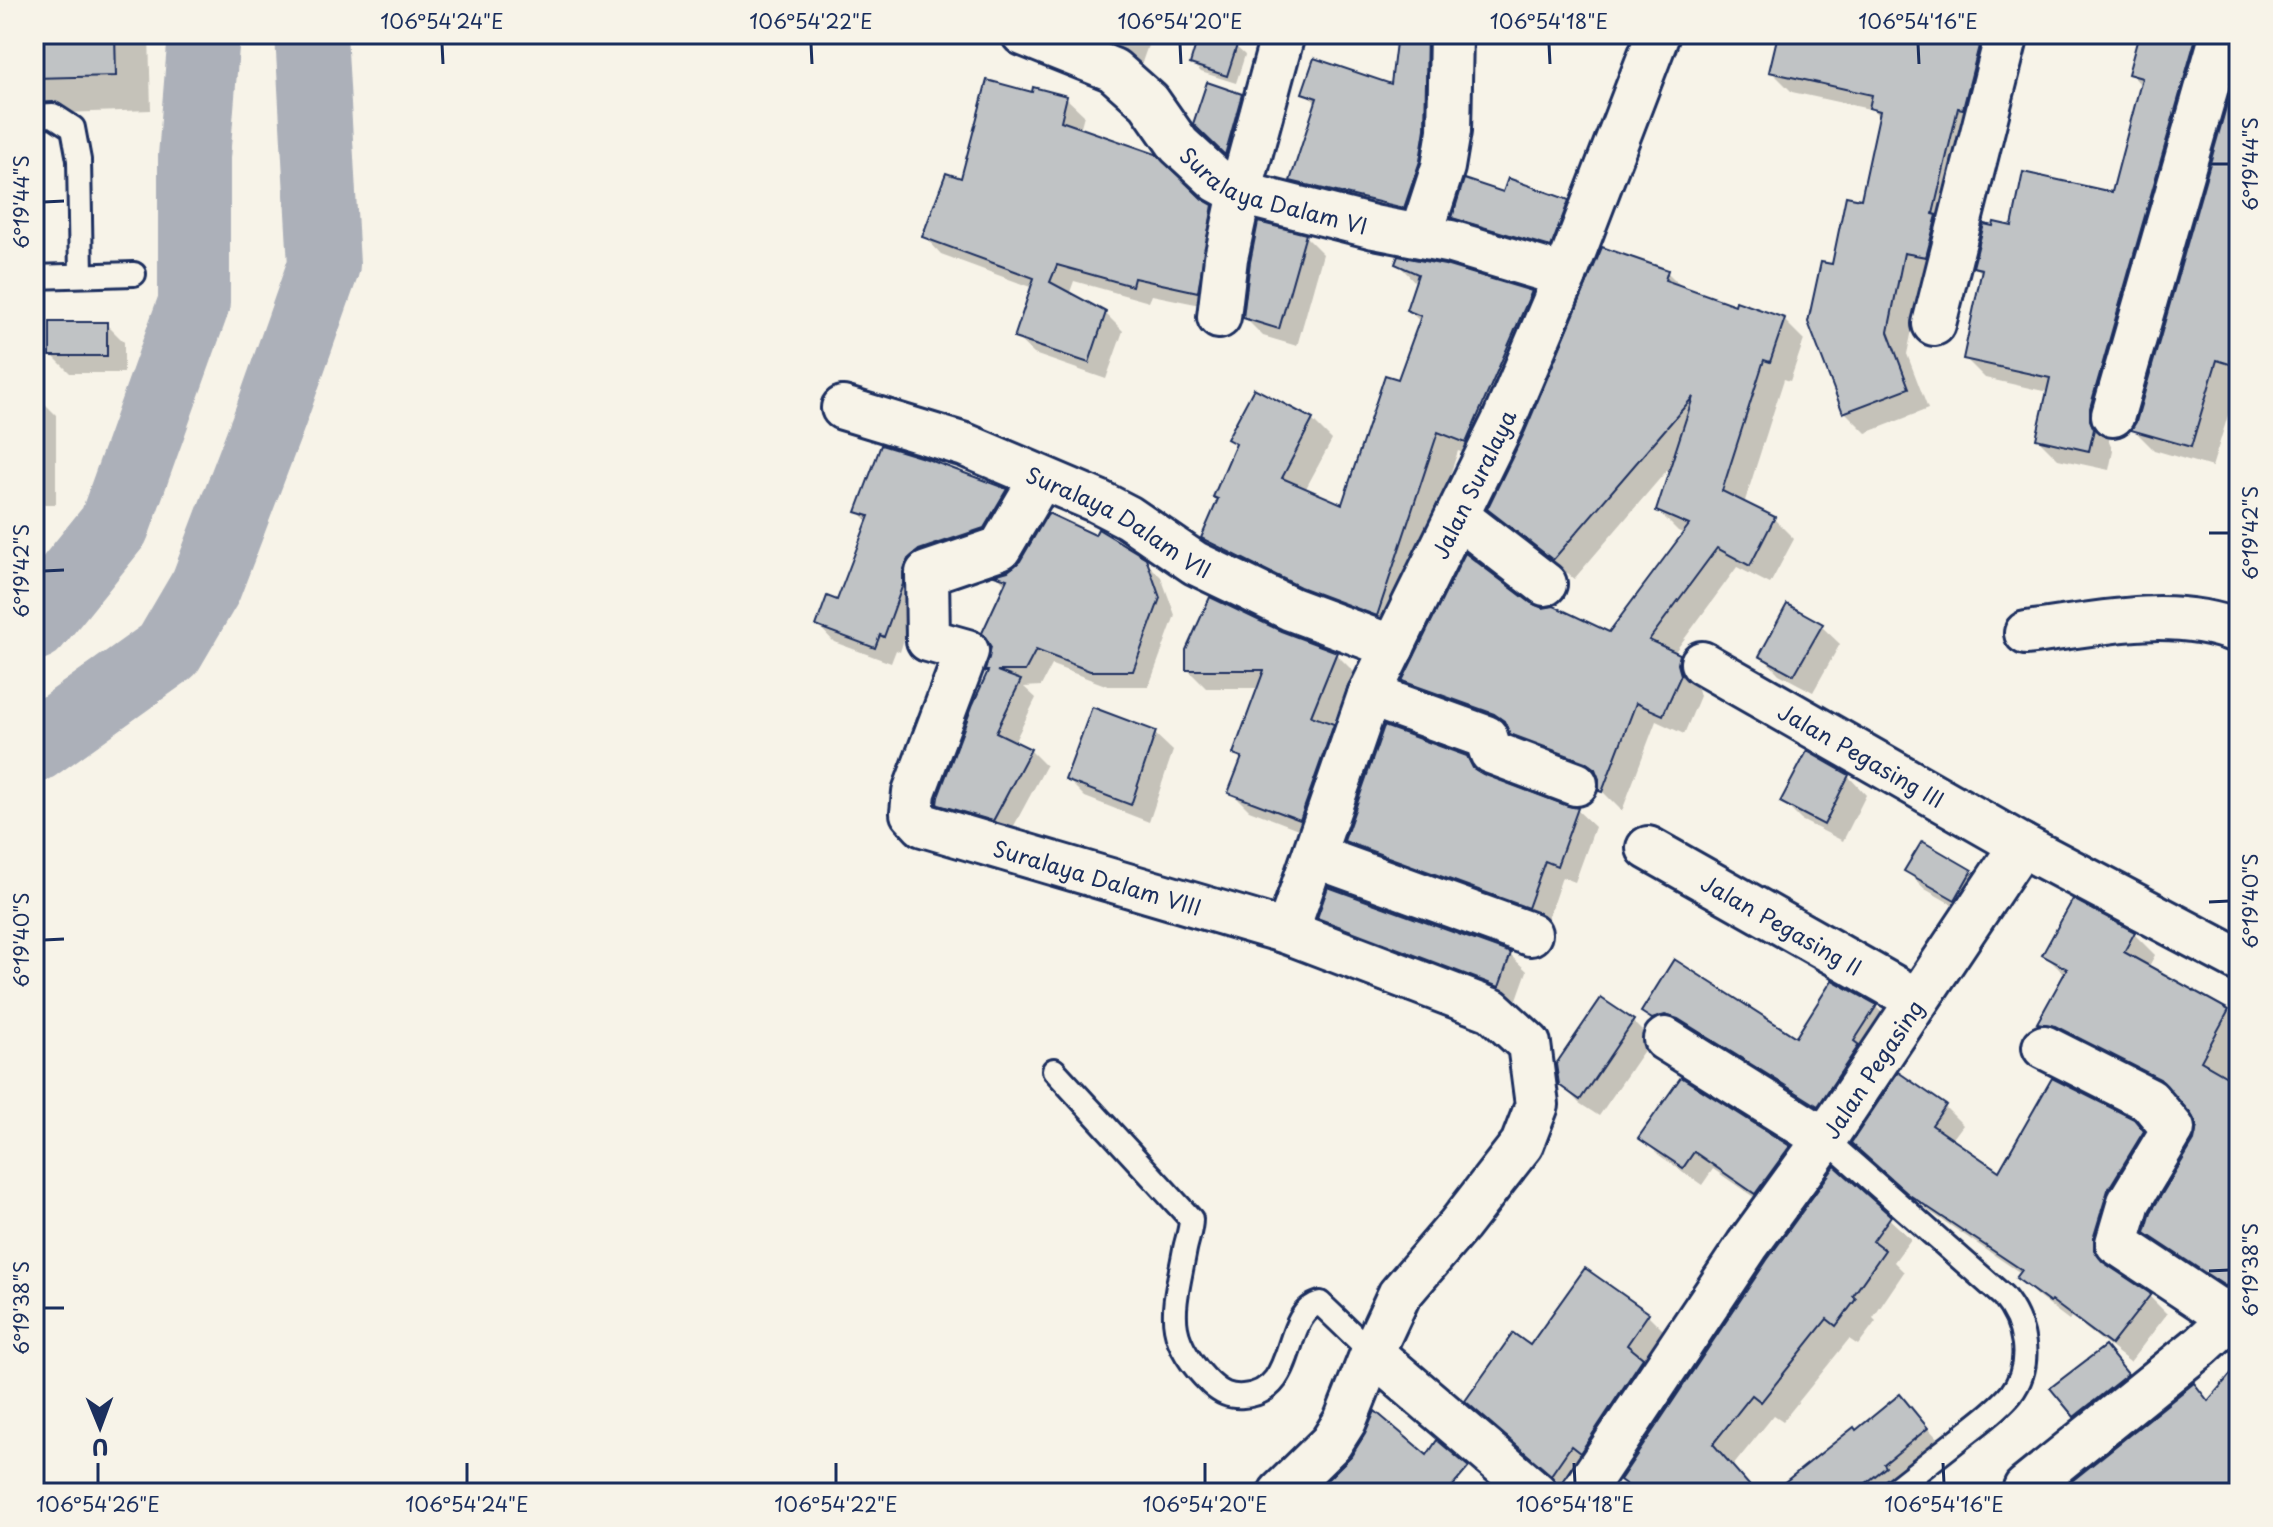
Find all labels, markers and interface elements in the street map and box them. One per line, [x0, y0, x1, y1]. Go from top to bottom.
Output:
text: 106°54'24"E [380, 6, 504, 36]
text: 106°54'22"E [749, 6, 873, 36]
text: 106°54'20"E [1118, 6, 1243, 36]
text: 106°54'18"E [1490, 6, 1608, 36]
text: 106°54'16"E [1858, 6, 1978, 36]
text: 6°19'44"S [2235, 117, 2265, 211]
street label: Suralaya Dalam VI [1173, 138, 1371, 241]
text: 6°19'44"S [6, 155, 36, 249]
street label: Jalan Suralaya [1422, 404, 1523, 564]
street label: Suralaya Dalam VII [1021, 456, 1218, 585]
text: 6°19'42"S [2235, 486, 2265, 580]
text: 6°19'42"S [6, 524, 36, 618]
street label: Jalan Pegasing III [1773, 694, 1951, 815]
street label: Suralaya Dalam VIII [990, 830, 1206, 923]
text: 6°19'40"S [2235, 853, 2265, 949]
street label: Jalan Pegasing II [1696, 865, 1869, 982]
text: 6°19'40"S [6, 892, 36, 988]
street label: Jalan Pegasing [1814, 993, 1930, 1145]
text: 6°19'38"S [2235, 1223, 2265, 1317]
text: 6°19'38"S [6, 1261, 36, 1355]
north arrow [60, 1387, 140, 1467]
text: U [92, 1432, 109, 1465]
text: 106°54'26"E [36, 1489, 160, 1519]
text: 106°54'24"E [405, 1489, 529, 1519]
text: 106°54'22"E [774, 1489, 898, 1519]
text: 106°54'20"E [1143, 1489, 1268, 1519]
text: 106°54'18"E [1516, 1489, 1634, 1519]
text: 106°54'16"E [1884, 1489, 2004, 1519]

